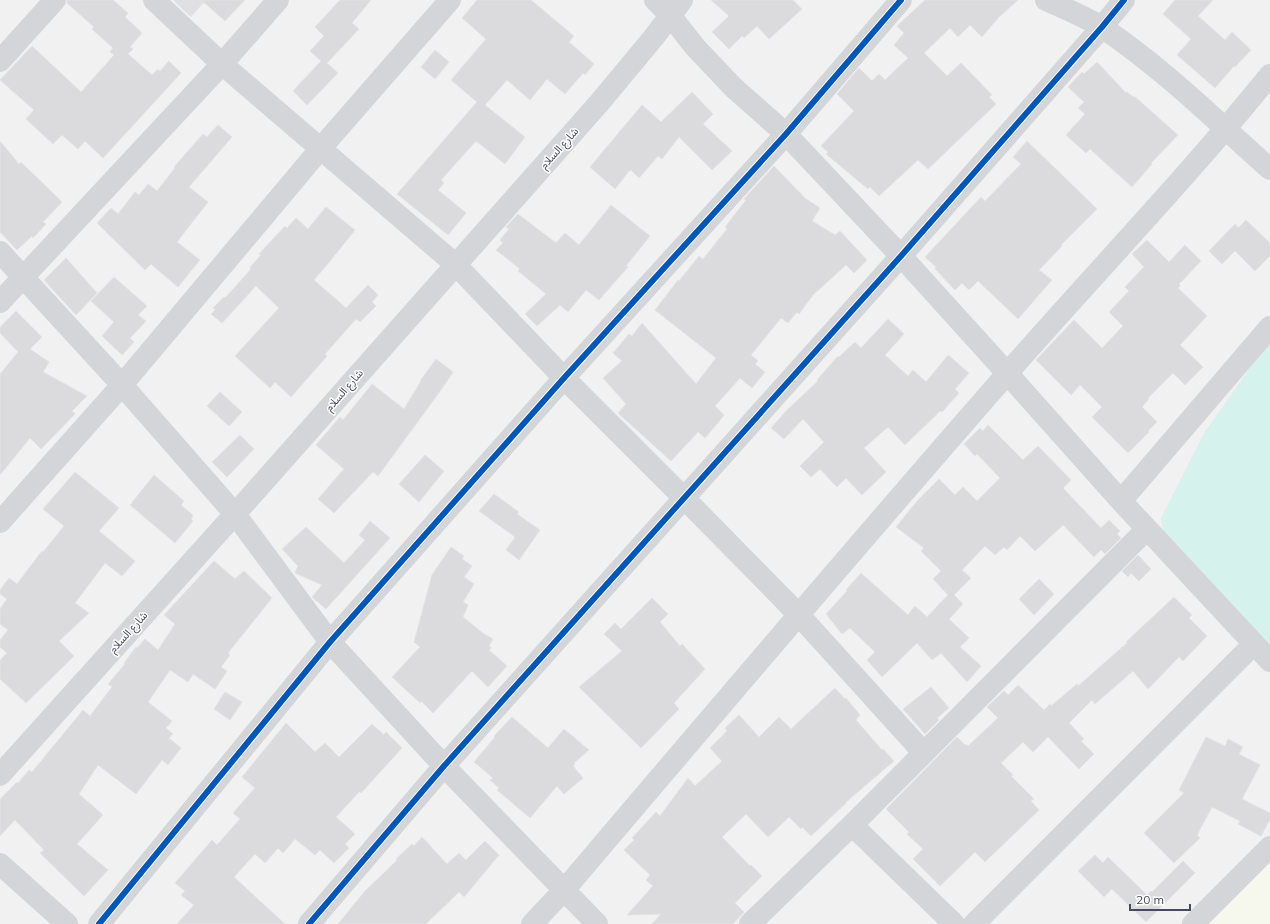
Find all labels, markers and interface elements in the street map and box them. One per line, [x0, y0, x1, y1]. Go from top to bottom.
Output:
street label: شارع السلام [537, 124, 582, 172]
street label: شارع السلام [322, 366, 367, 415]
street label: شارع السلام [106, 608, 151, 656]
scale bar [1130, 886, 1190, 912]
text: 20 m [1136, 892, 1164, 907]

